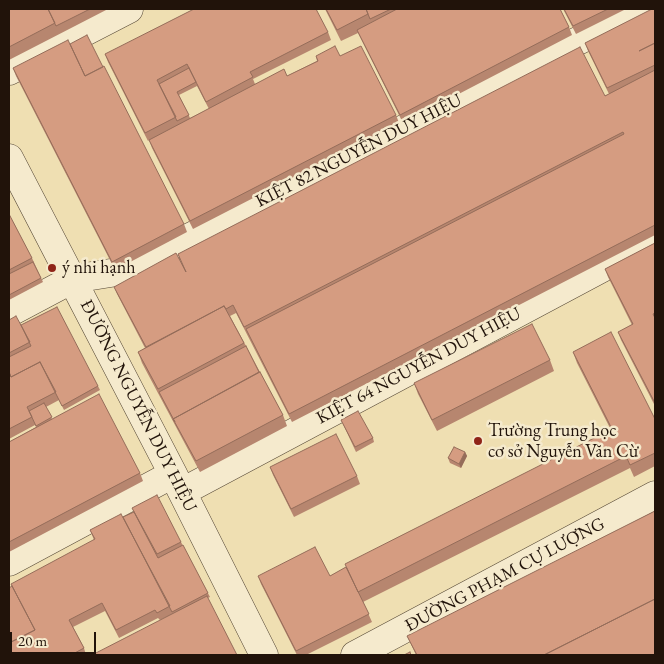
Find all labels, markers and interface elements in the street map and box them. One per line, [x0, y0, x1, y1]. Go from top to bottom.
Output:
street label: KIỆT 82 NGUYỄN DUY HIỆU [252, 89, 466, 213]
place label: ý nhi hạnh [62, 257, 135, 279]
marker: ý nhi hạnh [46, 262, 58, 274]
street label: ĐƯỜNG NGUYỄN DUY HIỆU [75, 296, 201, 516]
street label: KIỆT 64 NGUYỄN DUY HIỆU [313, 303, 525, 429]
place label: Trường Trung học cơ sở Nguyễn Văn Cừ [488, 420, 639, 462]
marker: Trường Trung học cơ sở Nguyễn Văn Cừ [472, 435, 484, 447]
street label: ĐƯỜNG PHẠM CỰ LƯỢNG [402, 513, 608, 637]
scale bar [12, 622, 99, 654]
text: 20 m [18, 631, 47, 650]

